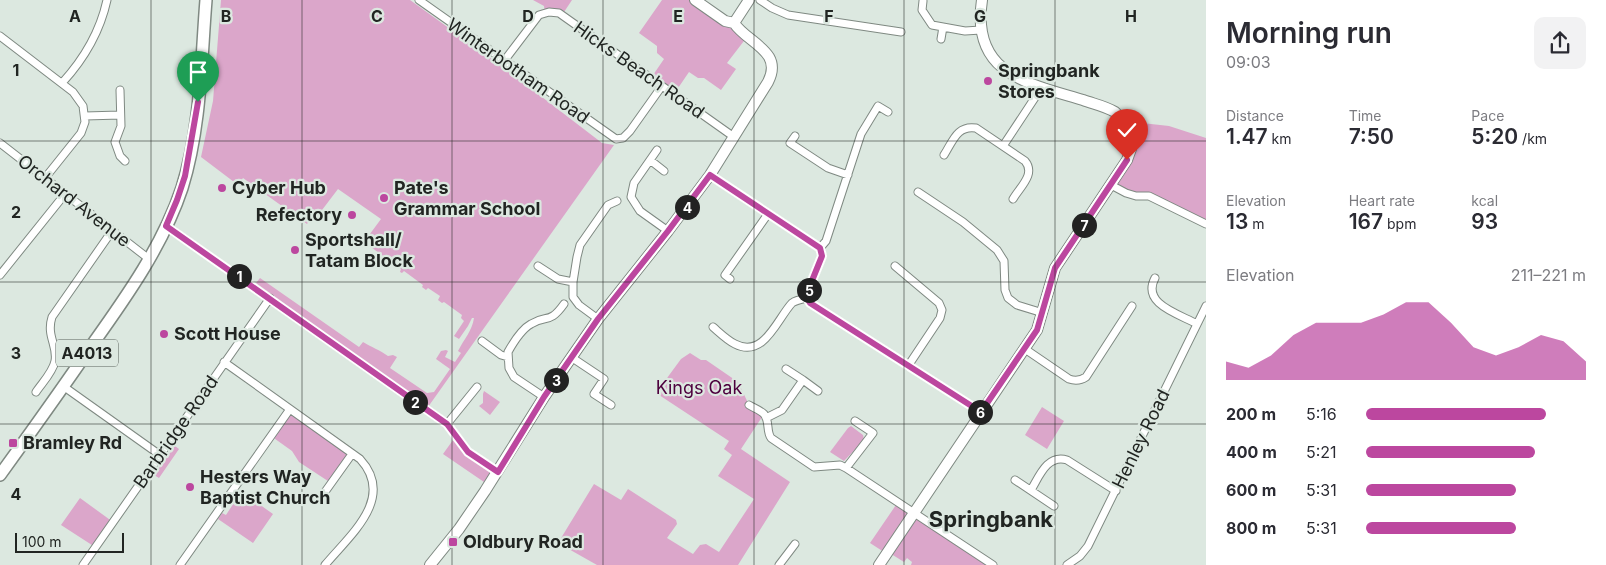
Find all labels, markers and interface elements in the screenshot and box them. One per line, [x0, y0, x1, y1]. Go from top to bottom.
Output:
text: A [69, 6, 81, 26]
text: B [221, 6, 231, 26]
text: C [371, 6, 383, 26]
text: D [522, 6, 534, 26]
text: E [673, 6, 683, 26]
text: F [824, 6, 834, 26]
text: G [974, 6, 986, 26]
text: H [1125, 6, 1137, 26]
street label: Winterbotham Road [443, 14, 593, 128]
text: Morning run [1226, 16, 1392, 50]
street label: Hicks Beach Road [570, 17, 709, 122]
button: share [1534, 17, 1586, 69]
pin [177, 51, 219, 102]
text: 09:03 [1226, 52, 1271, 72]
icon: arrive [184, 58, 212, 86]
text: 1 [13, 60, 19, 80]
place label: Springbank Stores [998, 60, 1100, 102]
marker: Springbank Stores [982, 75, 994, 87]
text: Distance [1226, 107, 1284, 124]
text: Time [1349, 107, 1382, 124]
text: Pace [1471, 107, 1504, 124]
pin [1106, 109, 1148, 160]
icon: check [1113, 116, 1141, 144]
text: 1.47 [1226, 124, 1268, 149]
text: 7:50 [1349, 124, 1394, 149]
text: 5:20 [1471, 124, 1518, 149]
text: km [1268, 130, 1292, 147]
text: /km [1518, 130, 1547, 147]
street label: Orchard Avenue [14, 150, 135, 251]
place label: Cyber Hub [232, 177, 326, 198]
place label: Pate's Grammar School [394, 177, 540, 219]
marker: Cyber Hub [216, 182, 228, 194]
marker: Pate's Grammar School [378, 192, 390, 204]
text: Elevation [1226, 192, 1286, 209]
text: Heart rate [1349, 192, 1415, 209]
text: kcal [1471, 192, 1498, 209]
pin: 4 [674, 194, 700, 220]
text: 4 [683, 199, 692, 216]
text: 2 [11, 202, 21, 222]
place label: Refectory [256, 204, 342, 225]
marker: Refectory [346, 209, 358, 221]
text: 13 [1226, 209, 1248, 234]
text: 167 [1349, 209, 1383, 234]
text: 93 [1471, 209, 1498, 234]
pin: 7 [1072, 212, 1096, 238]
text: m [1248, 215, 1264, 232]
text: bpm [1383, 215, 1416, 232]
text: 7 [1080, 217, 1089, 234]
place label: Sportshall/ Tatam Block [305, 229, 413, 271]
marker: Sportshall/ Tatam Block [289, 244, 301, 256]
pin: 1 [226, 264, 252, 288]
text: Elevation [1226, 265, 1295, 285]
text: 211–221 m [1511, 265, 1586, 285]
text: 1 [236, 268, 243, 285]
pin: 5 [796, 278, 822, 302]
text: 5 [805, 282, 814, 299]
place label: Scott House [174, 323, 281, 344]
marker: Scott House [158, 328, 170, 340]
road number: A4013 [56, 339, 118, 366]
text: 3 [11, 343, 21, 363]
pin: 3 [544, 368, 568, 392]
street label: Barbridge Road [129, 371, 222, 492]
text: 3 [552, 372, 561, 389]
park label: Kings Oak [656, 377, 742, 398]
street label: Henley Road [1108, 386, 1174, 492]
pin: 2 [402, 390, 428, 414]
text: 2 [411, 394, 420, 411]
pin: 6 [968, 400, 992, 424]
text: 6 [976, 404, 985, 421]
text: 200 m [1226, 404, 1276, 424]
text: 5:16 [1306, 404, 1337, 424]
place label: Bramley Rd [23, 432, 122, 453]
marker: Bramley Rd [7, 437, 19, 449]
text: 400 m [1226, 442, 1277, 462]
text: 5:21 [1306, 442, 1337, 462]
place label: Hesters Way Baptist Church [200, 466, 331, 508]
text: 600 m [1226, 480, 1276, 500]
text: 5:31 [1306, 480, 1337, 500]
marker: Hesters Way Baptist Church [184, 481, 196, 493]
text: 4 [11, 484, 22, 504]
district label: Springbank [929, 506, 1053, 532]
text: 800 m [1226, 518, 1276, 538]
text: 5:31 [1306, 518, 1337, 538]
scale bar [15, 530, 124, 553]
place label: Oldbury Road [463, 531, 583, 552]
text: 100 m [22, 533, 62, 550]
marker: Oldbury Road [447, 536, 459, 548]

